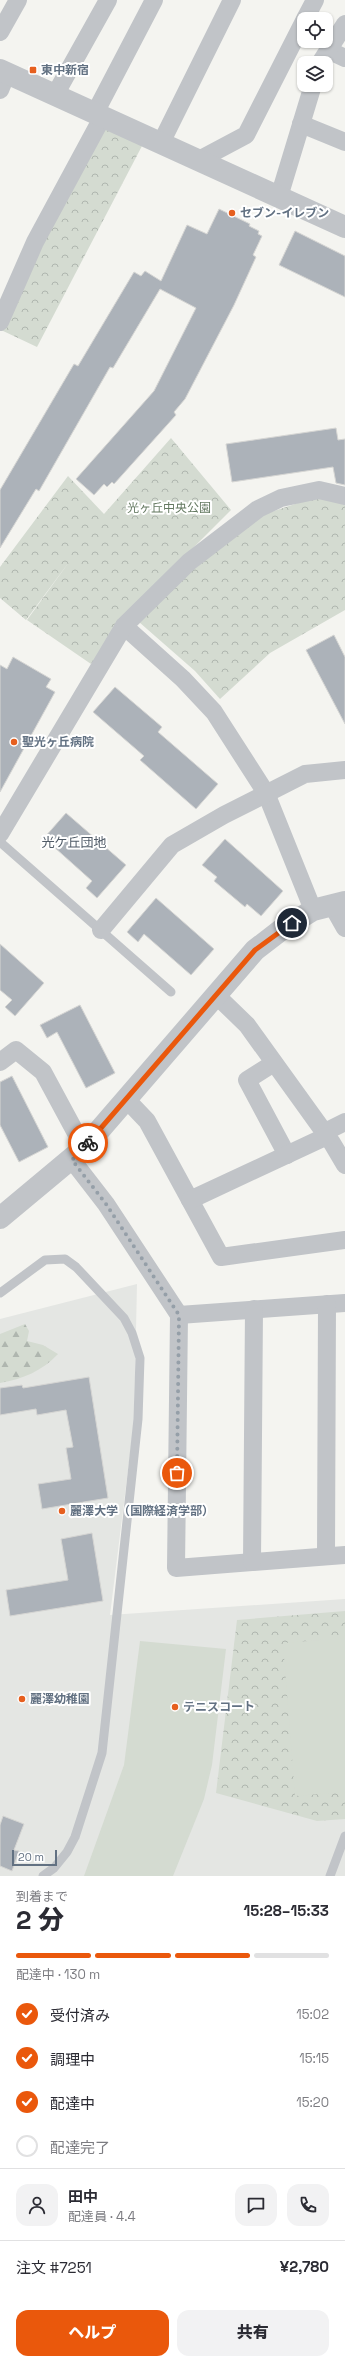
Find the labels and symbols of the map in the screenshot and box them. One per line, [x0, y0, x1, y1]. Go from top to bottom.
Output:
place label: 東中新宿 [41, 62, 89, 78]
marker: 東中新宿 [28, 65, 38, 75]
place label: セブン-イレブン [240, 205, 329, 221]
marker: セブン-イレブン [227, 208, 237, 218]
park label: 光ヶ丘中央公園 [127, 500, 211, 516]
place label: 聖光ヶ丘病院 [22, 734, 94, 750]
marker: 聖光ヶ丘病院 [9, 737, 19, 747]
district label: 光ケ丘団地 [41, 834, 107, 851]
pin [275, 906, 309, 940]
courier [68, 1123, 108, 1163]
pin [160, 1456, 194, 1490]
place label: 麗澤大学（国際経済学部） [70, 1503, 214, 1519]
marker: 麗澤大学（国際経済学部） [57, 1506, 67, 1516]
place label: 麗澤幼稚園 [30, 1691, 90, 1707]
marker: 麗澤幼稚園 [17, 1694, 27, 1704]
place label: テニスコート [183, 1699, 255, 1715]
marker: テニスコート [170, 1702, 180, 1712]
scale bar [12, 1848, 57, 1867]

